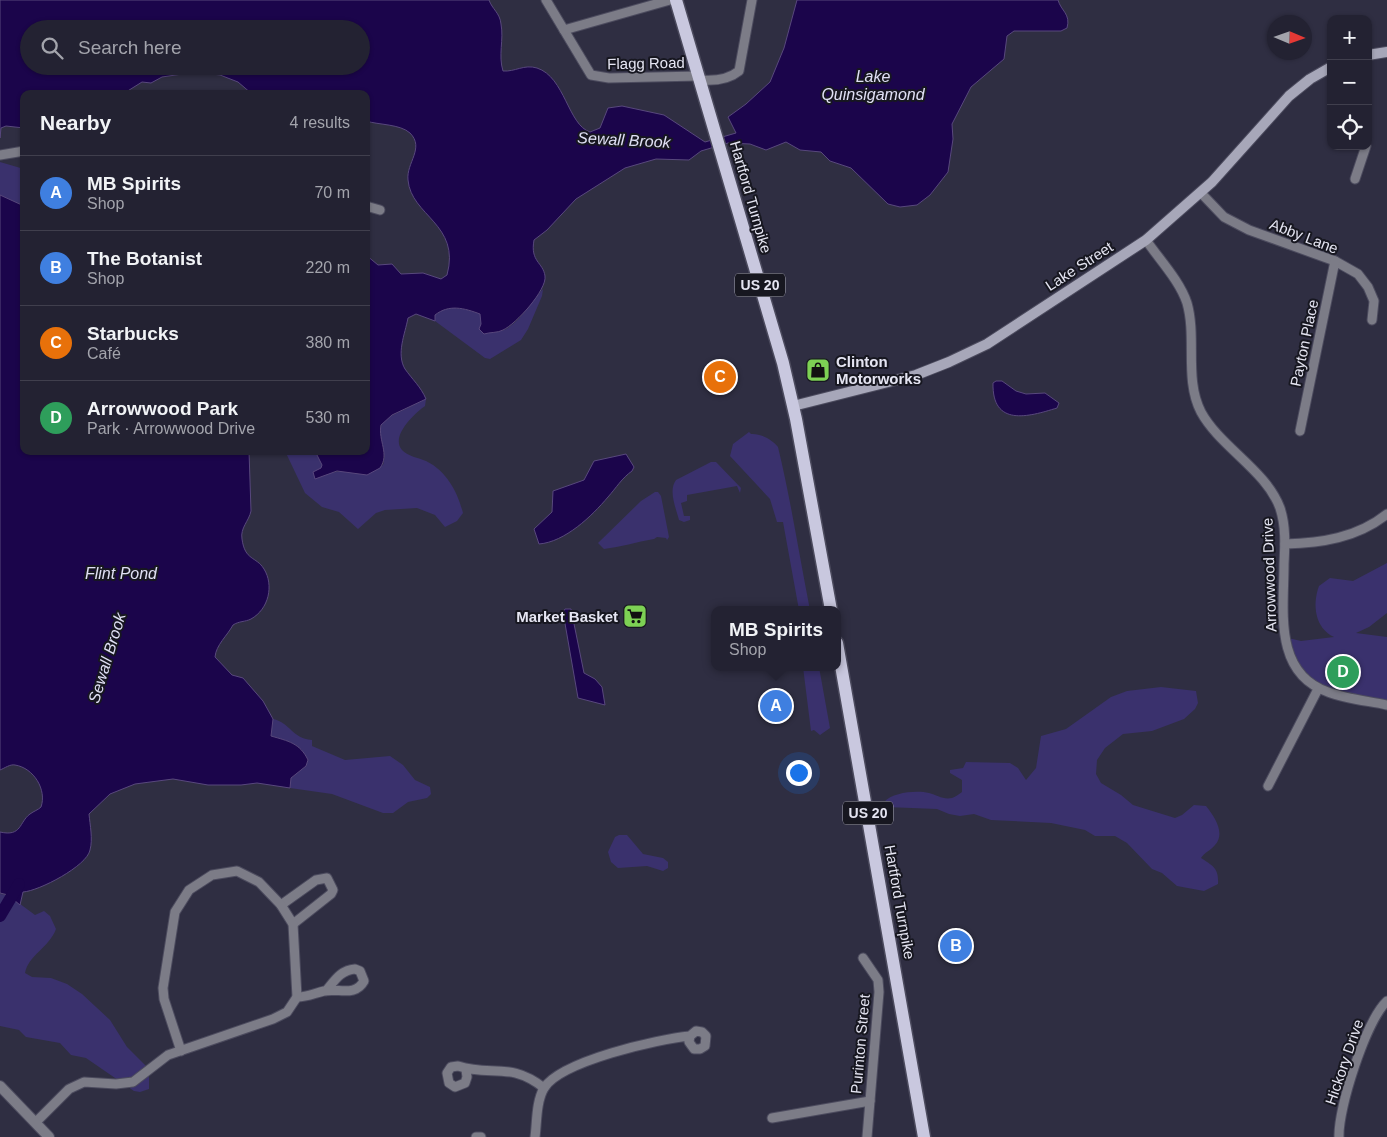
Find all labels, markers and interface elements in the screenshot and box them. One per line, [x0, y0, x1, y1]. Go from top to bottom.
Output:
north arrow [1267, 15, 1312, 60]
map controls [1327, 15, 1372, 150]
button: + [1327, 15, 1372, 60]
search box [20, 20, 370, 75]
icon: search [38, 34, 66, 62]
text: Search here [78, 37, 182, 58]
street label: Flagg Road [607, 54, 685, 72]
button: − [1327, 60, 1372, 105]
water label: Lake Quinsigamond [821, 68, 926, 103]
button: locate [1327, 105, 1372, 150]
text: Nearby [40, 111, 111, 134]
text: 4 results [290, 114, 350, 131]
water label: Sewall Brook [577, 129, 672, 151]
street label: Hartford Turnpike [727, 139, 775, 255]
text: MB Spirits [87, 173, 181, 194]
text: A [50, 184, 62, 201]
text: 70 m [314, 184, 350, 201]
text: Shop [87, 195, 124, 212]
street label: Abby Lane [1267, 215, 1341, 257]
street label: Lake Street [1042, 238, 1116, 294]
text: The Botanist [87, 248, 202, 269]
text: B [50, 259, 62, 276]
text: 220 m [306, 259, 350, 276]
text: Shop [87, 270, 124, 287]
road number: US 20 [735, 274, 785, 296]
street label: Payton Place [1286, 298, 1322, 388]
text: Starbucks [87, 323, 179, 344]
text: C [50, 334, 62, 351]
text: 380 m [306, 334, 350, 351]
text: Café [87, 345, 121, 362]
place label: Clinton Motorworks [836, 353, 921, 387]
shop icon: Clinton Motorworks [805, 357, 831, 383]
pin: C [704, 358, 736, 396]
text: Arrowwood Park [87, 398, 238, 419]
text: D [50, 409, 62, 426]
text: 530 m [306, 409, 350, 426]
text: Park · Arrowwood Drive [87, 420, 255, 437]
street label: Arrowwood Drive [1259, 518, 1279, 632]
water label: Flint Pond [85, 565, 158, 582]
supermarket icon: Market Basket [622, 603, 648, 629]
popup [711, 606, 841, 671]
place label: Market Basket [516, 608, 618, 625]
water label: Sewall Brook [85, 610, 129, 705]
text: MB Spirits [729, 619, 823, 640]
text: Shop [729, 641, 766, 658]
pin: D [1327, 653, 1359, 691]
pin: A [760, 687, 792, 725]
your location [786, 760, 812, 786]
road number: US 20 [843, 801, 893, 824]
street label: Hartford Turnpike [882, 843, 918, 961]
pin: B [940, 927, 972, 965]
street label: Purinton Street [847, 993, 873, 1095]
street label: Hickory Drive [1321, 1017, 1367, 1107]

